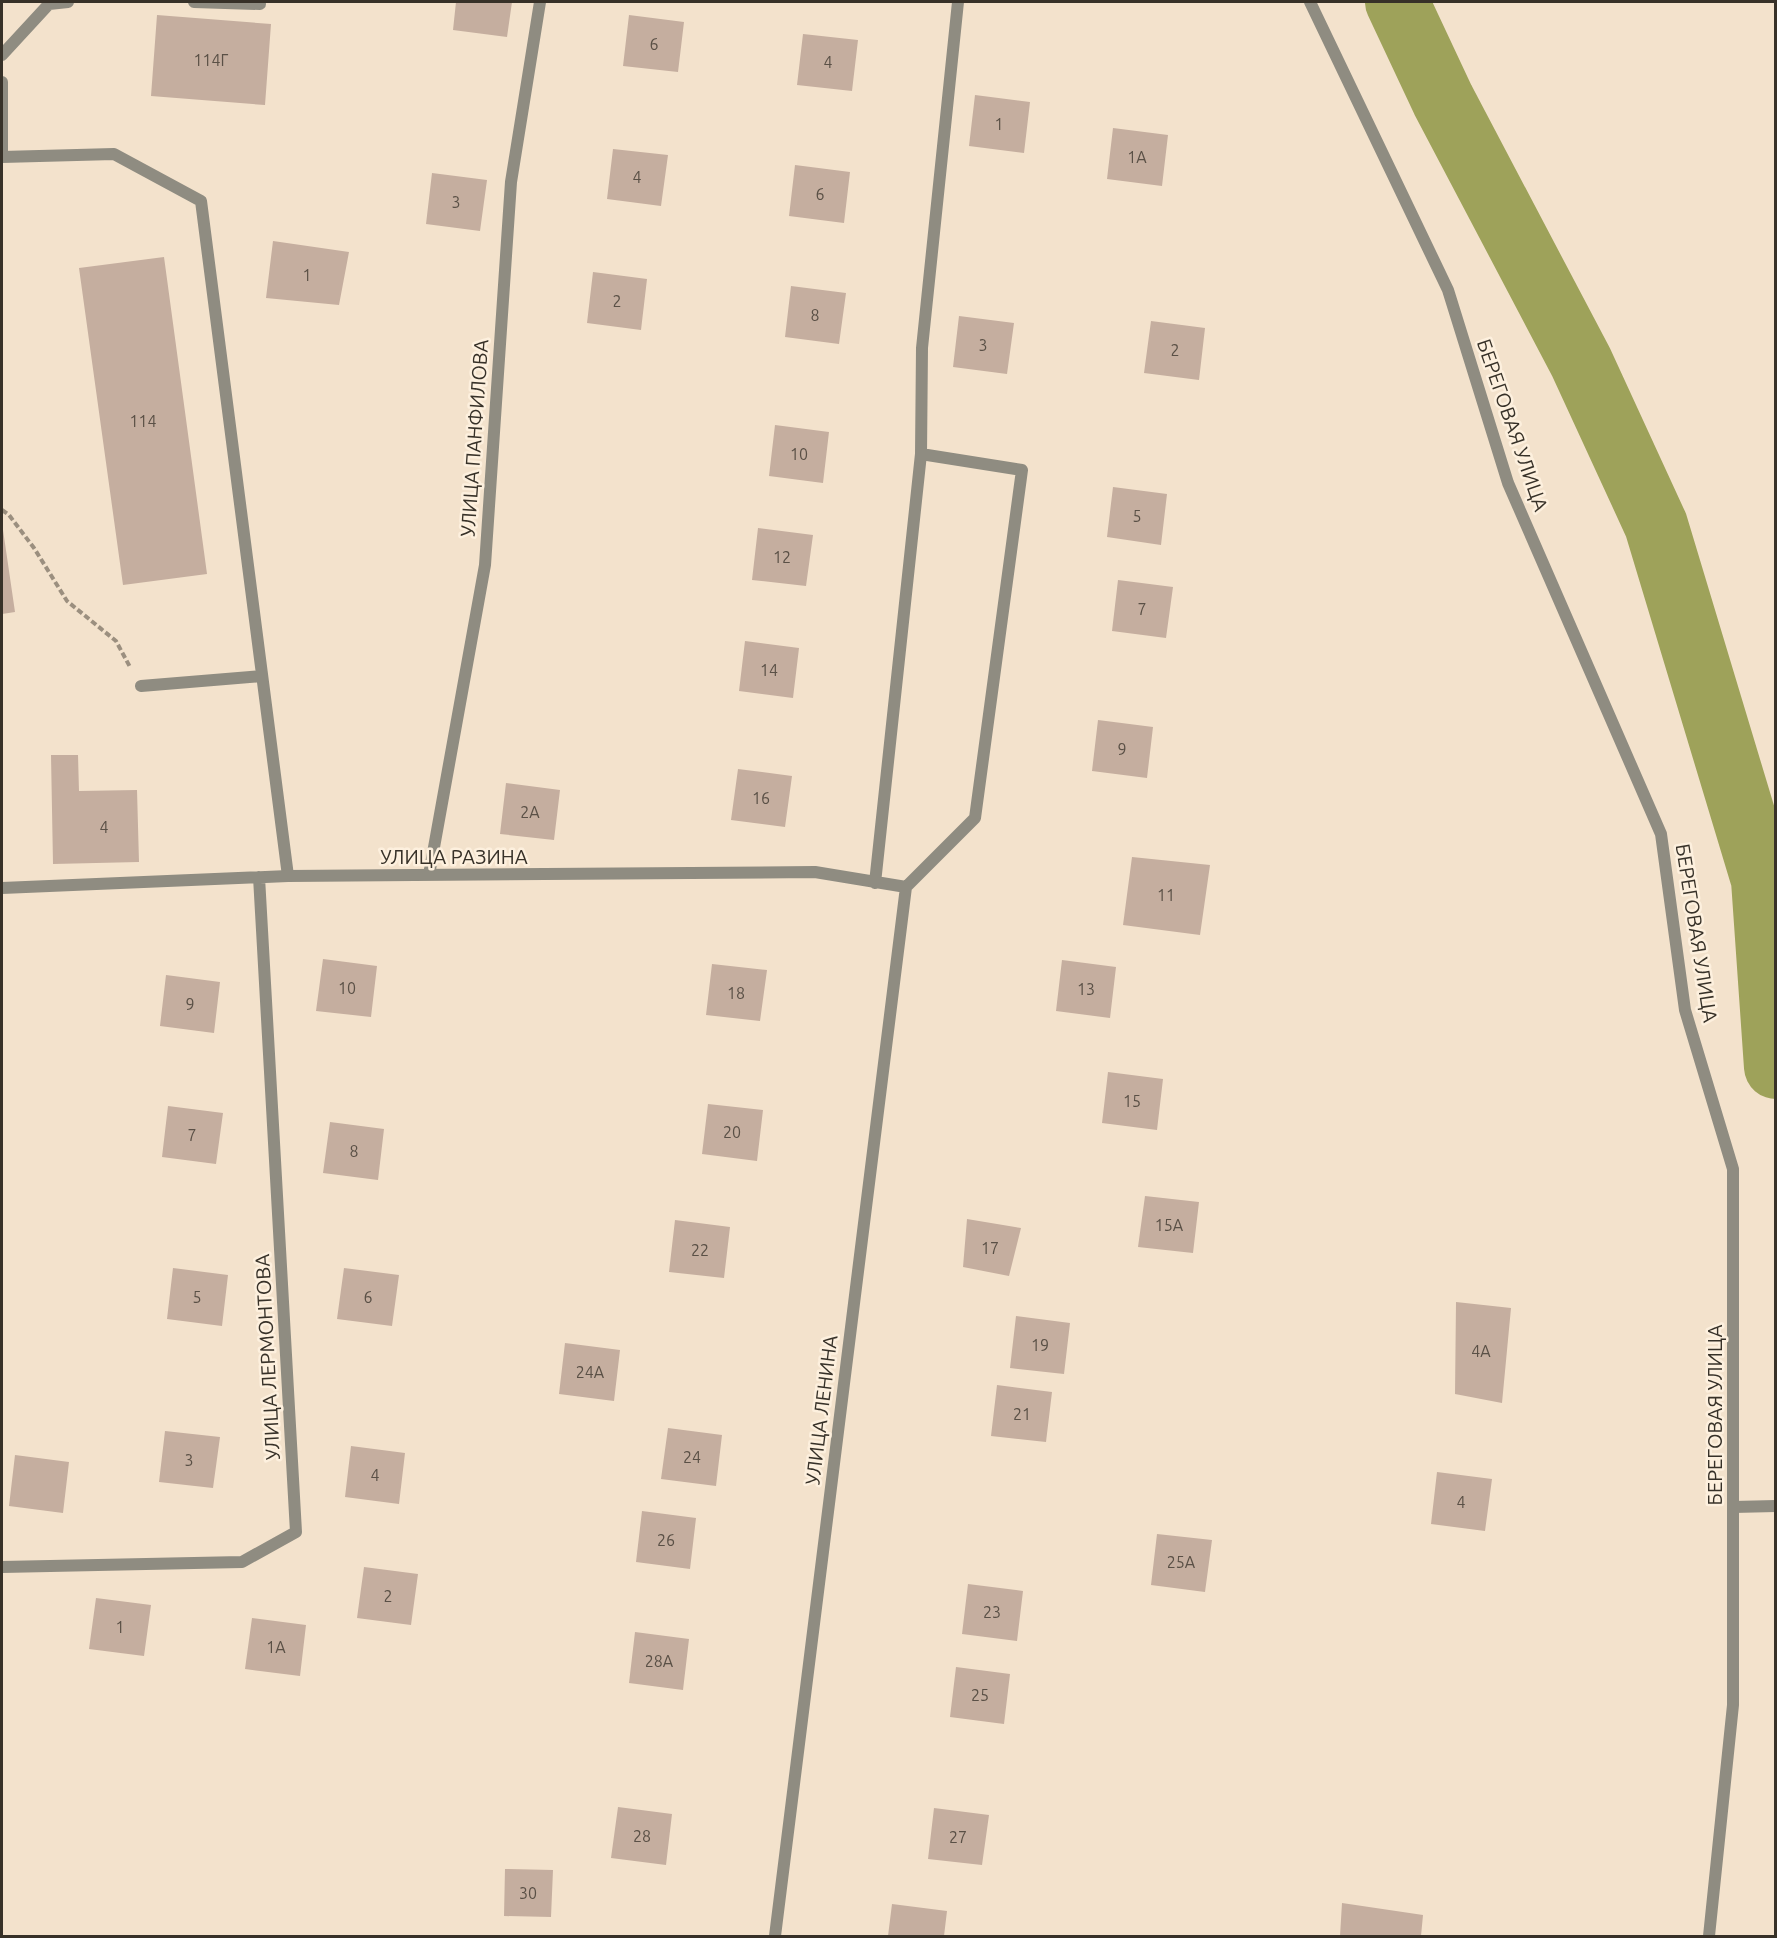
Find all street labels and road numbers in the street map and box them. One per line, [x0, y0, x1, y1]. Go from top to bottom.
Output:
street label: БЕРЕГОВАЯ УЛИЦА [1473, 336, 1553, 514]
street label: УЛИЦА ПАНФИЛОВА [456, 339, 492, 537]
street label: БЕРЕГОВАЯ УЛИЦА [1672, 842, 1722, 1024]
street label: УЛИЦА РАЗИНА [380, 845, 528, 868]
street label: УЛИЦА ЛЕРМОНТОВА [250, 1253, 284, 1461]
street label: БЕРЕГОВАЯ УЛИЦА [1703, 1325, 1726, 1505]
street label: УЛИЦА ЛЕНИНА [800, 1334, 842, 1486]

